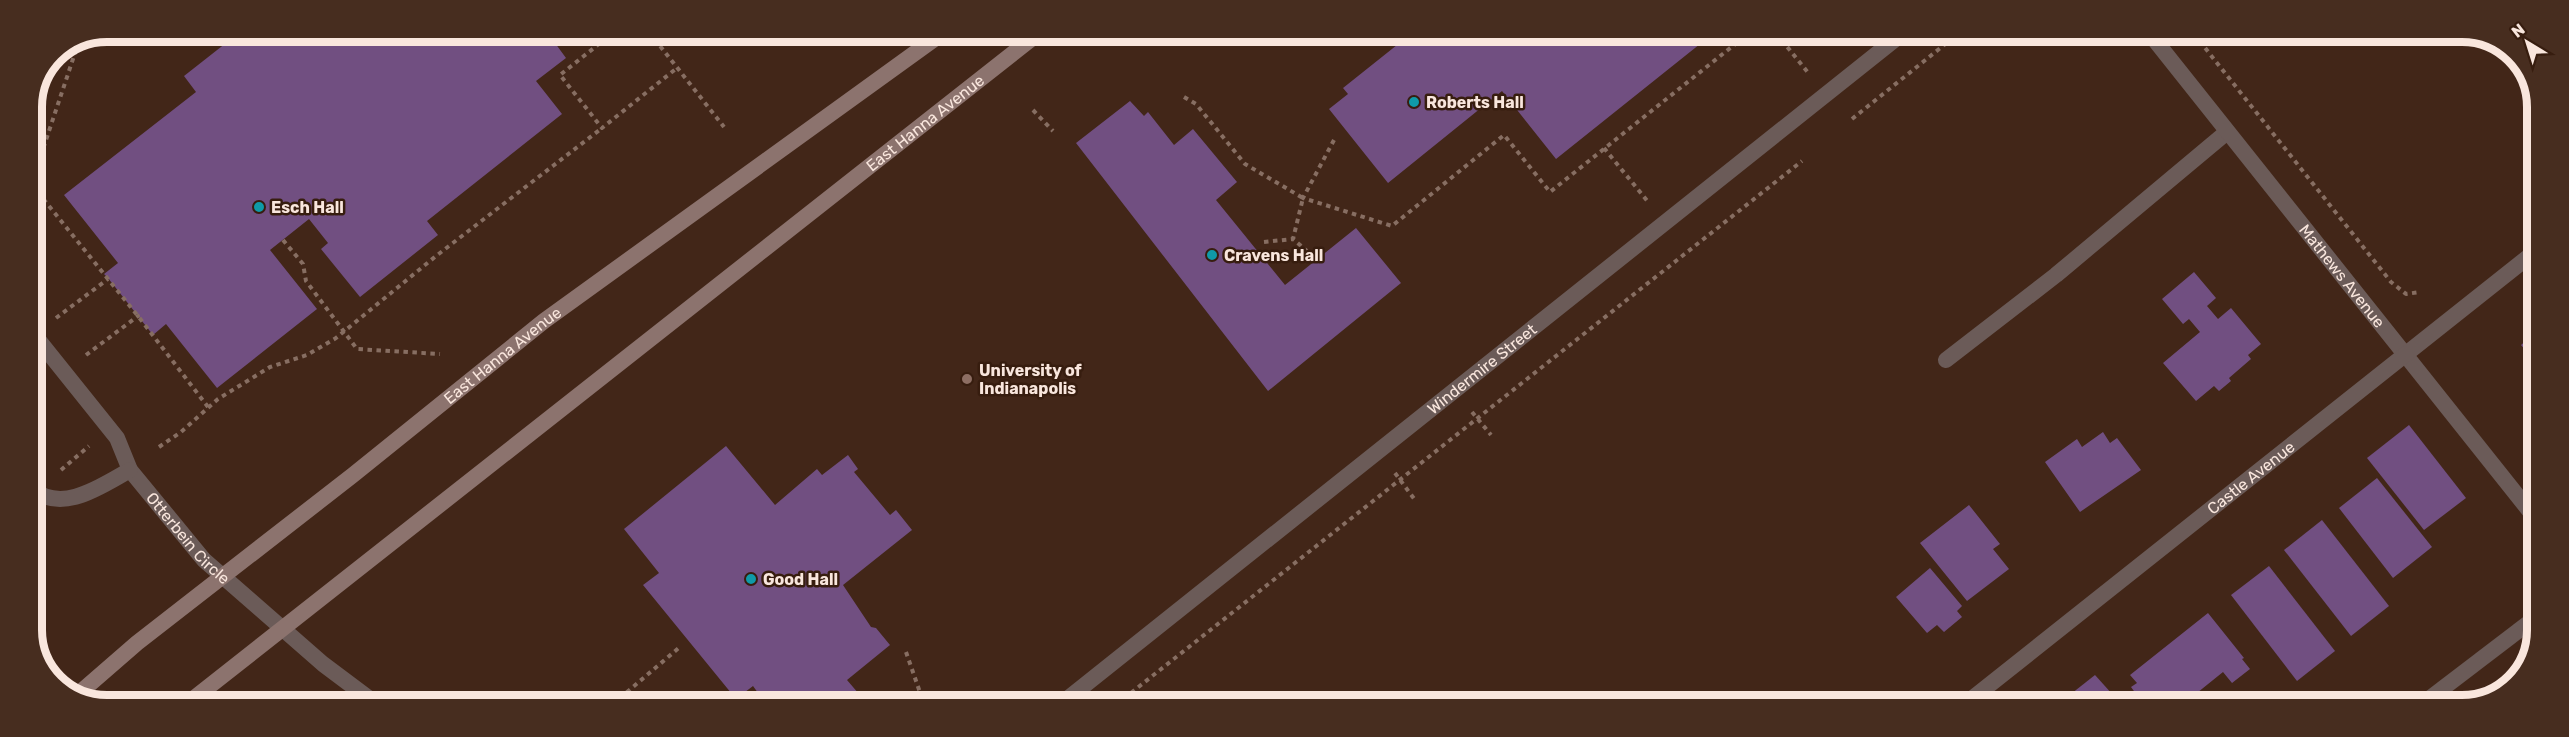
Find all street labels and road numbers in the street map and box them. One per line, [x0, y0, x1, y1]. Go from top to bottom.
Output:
street label: East Hanna Avenue [862, 70, 988, 175]
street label: Mathews Avenue [2296, 220, 2389, 331]
street label: East Hanna Avenue [440, 302, 565, 408]
street label: Windermire Street [1423, 319, 1540, 418]
street label: Castle Avenue [2203, 437, 2298, 518]
street label: Otterbein Circle [143, 488, 234, 588]

